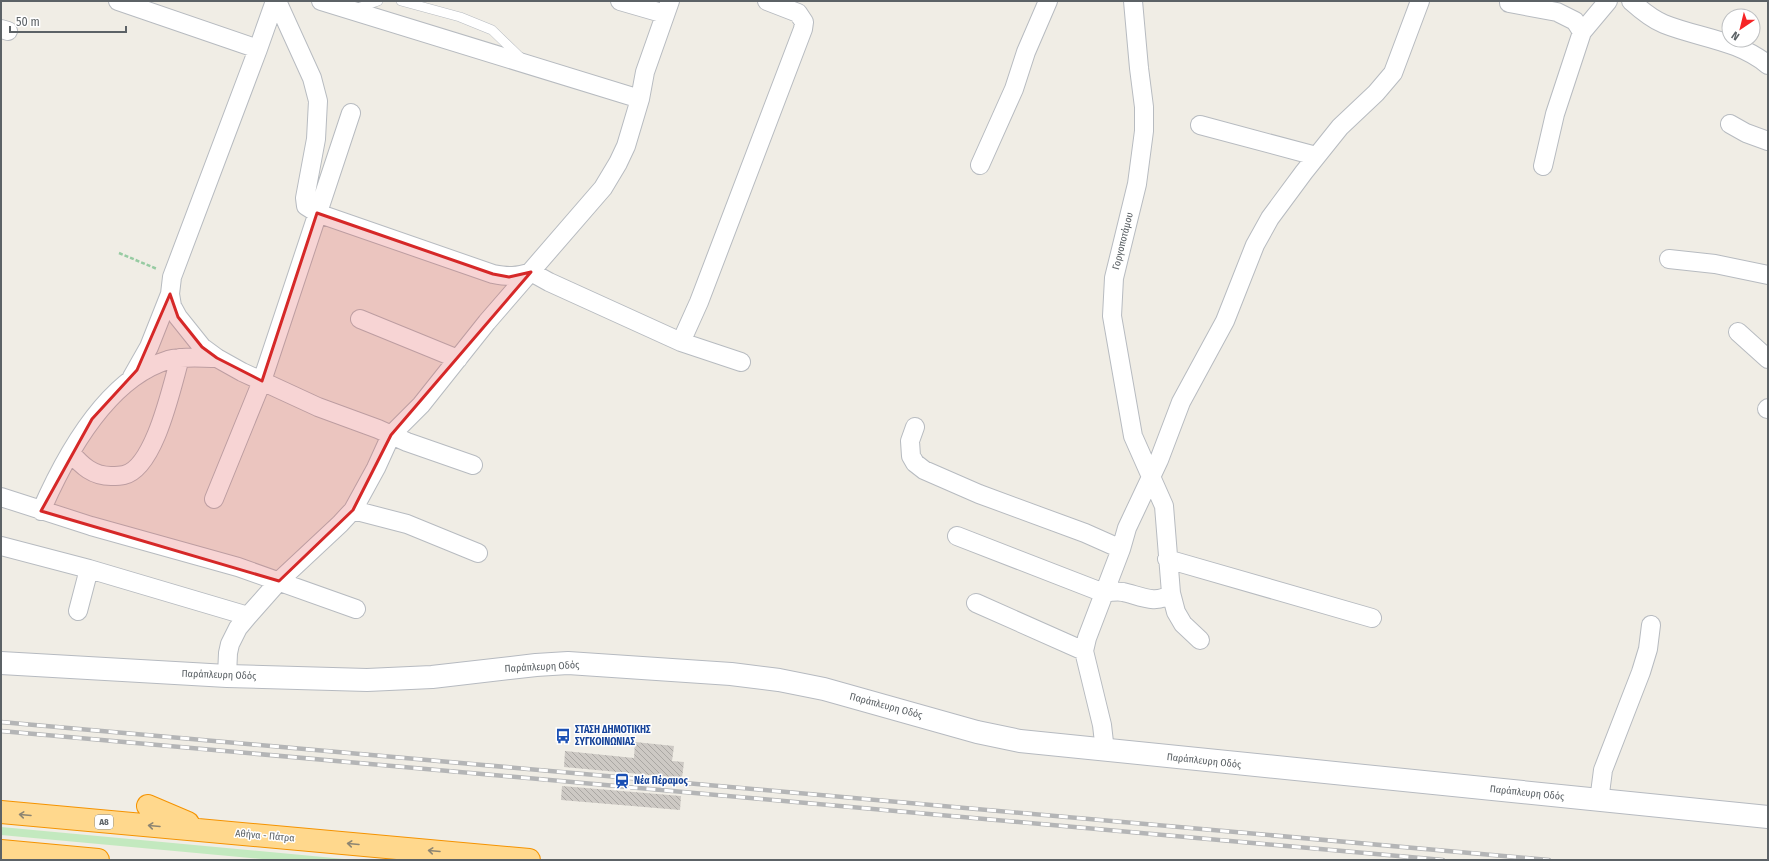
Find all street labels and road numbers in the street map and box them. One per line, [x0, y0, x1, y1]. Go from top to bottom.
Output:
street label: Γοργοποτάμου [1109, 211, 1136, 271]
street label: Παράπλευρη Οδός [504, 658, 580, 675]
street label: Παράπλευρη Οδός [181, 667, 257, 682]
street label: Παράπλευρη Οδός [848, 690, 925, 722]
street label: Παράπλευρη Οδός [1166, 750, 1243, 771]
street label: Παράπλευρη Οδός [1489, 782, 1566, 803]
road number: Α8 [95, 815, 113, 829]
street label: Αθήνα - Πάτρα [235, 826, 295, 845]

